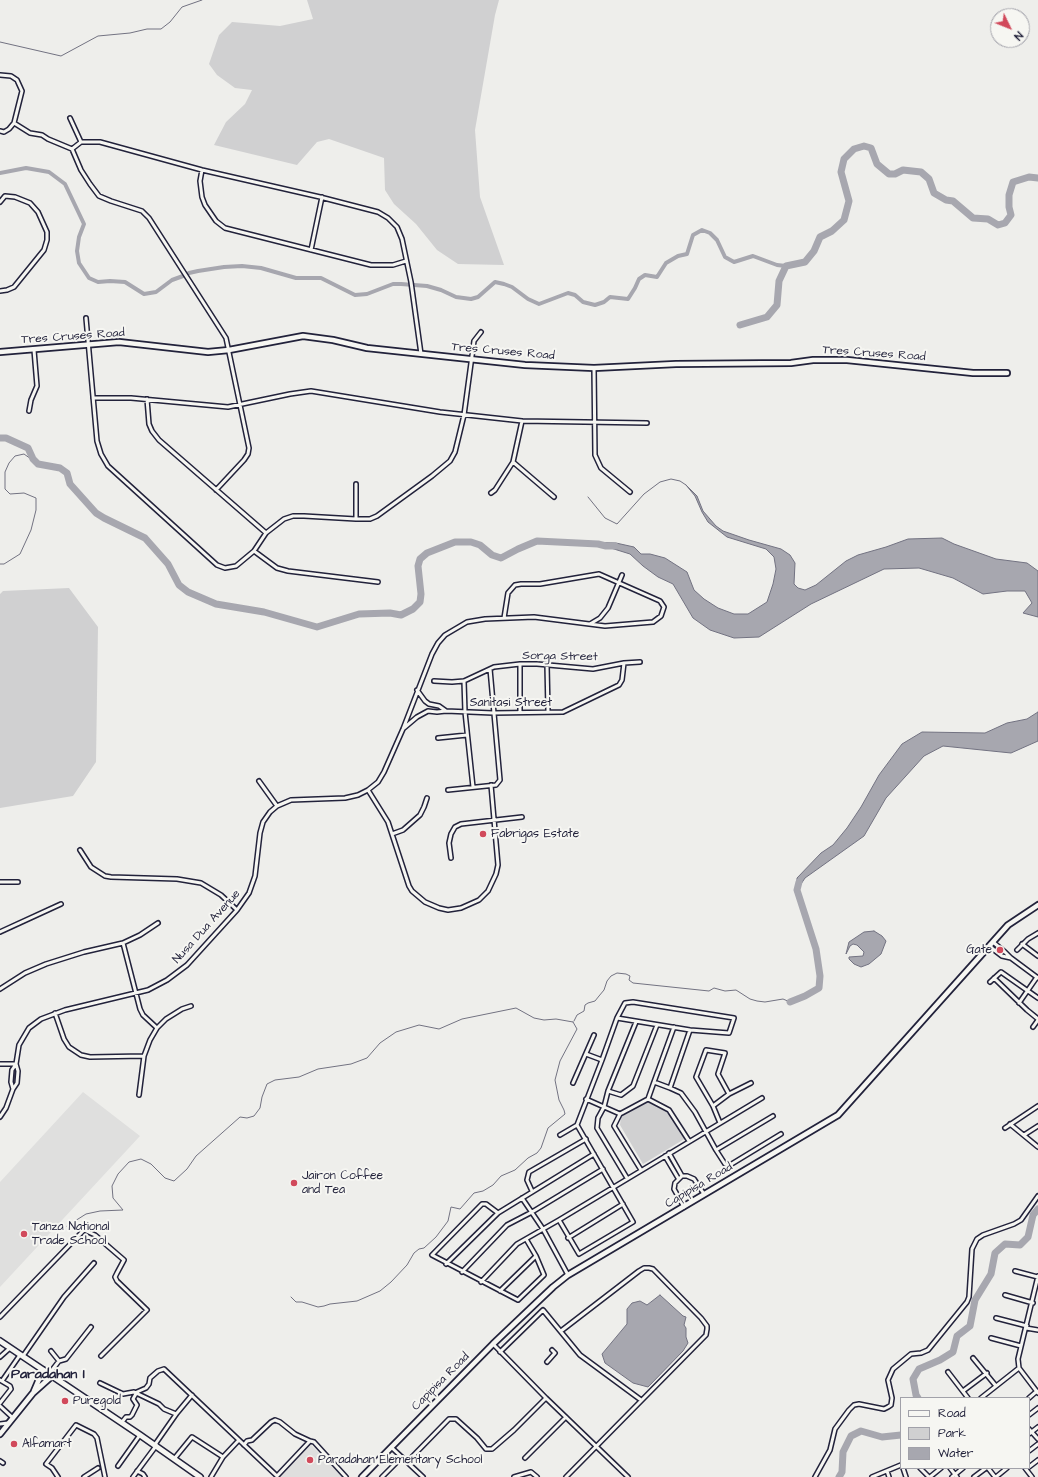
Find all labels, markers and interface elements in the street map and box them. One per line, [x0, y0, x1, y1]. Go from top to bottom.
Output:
north arrow [990, 8, 1030, 48]
text: N [1011, 28, 1026, 43]
street label: Tres Cruses Road [21, 326, 125, 348]
street label: Tres Cruses Road [451, 340, 555, 364]
street label: Tres Cruses Road [822, 343, 926, 365]
street label: Sorga Street [522, 649, 598, 665]
street label: Sanitasi Street [470, 696, 552, 710]
place label: Fabrigas Estate [491, 827, 579, 841]
marker: Fabrigas Estate [478, 829, 488, 839]
street label: Nusa Dua Avenue [170, 887, 244, 967]
place label: Gate [966, 943, 992, 957]
marker: Gate [995, 945, 1005, 955]
street label: Capipisa Road [663, 1160, 735, 1212]
place label: Jairon Coffee and Tea [302, 1169, 383, 1197]
marker: Jairon Coffee and Tea [289, 1178, 299, 1188]
place label: Tanza National Trade School [32, 1220, 109, 1248]
marker: Tanza National Trade School [19, 1229, 29, 1239]
street label: Capipisa Road [409, 1350, 473, 1414]
district label: Paradahan I [11, 1367, 85, 1383]
place label: Puregold [73, 1394, 121, 1408]
marker: Puregold [60, 1396, 70, 1406]
legend [900, 1397, 1030, 1469]
text: Road [938, 1405, 966, 1422]
text: Park [938, 1425, 966, 1442]
place label: Alfamart [22, 1437, 72, 1451]
marker: Alfamart [9, 1439, 19, 1449]
text: Water [938, 1445, 973, 1462]
place label: Paradahan Elementary School [318, 1453, 483, 1467]
marker: Paradahan Elementary School [305, 1455, 315, 1465]

